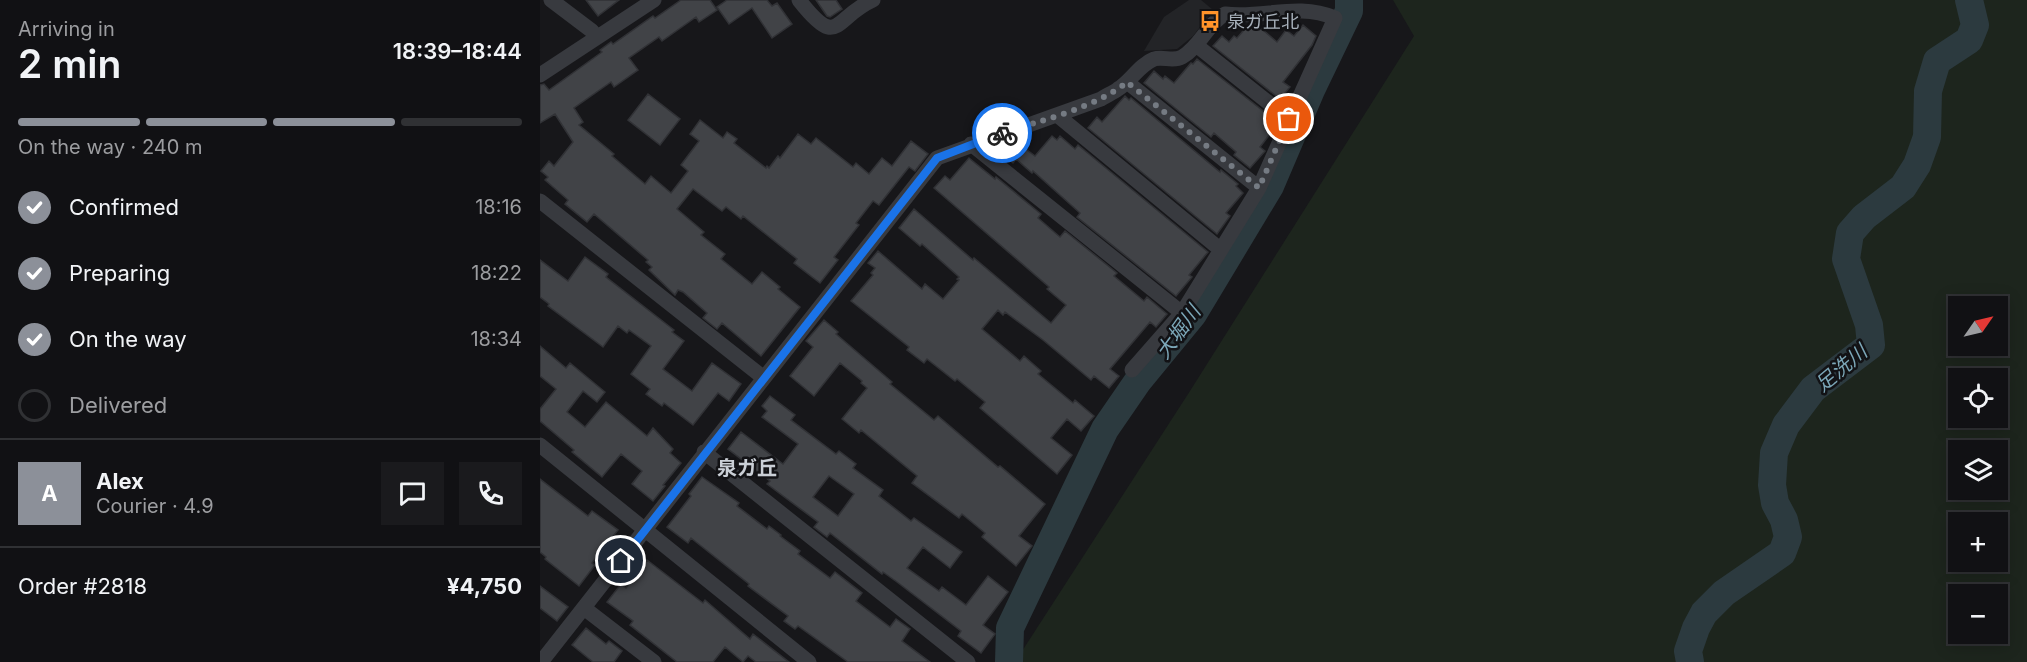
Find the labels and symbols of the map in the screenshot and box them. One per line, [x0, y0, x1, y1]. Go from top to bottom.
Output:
bus stop icon: 泉ガ丘北 [1198, 9, 1222, 33]
place label: 泉ガ丘北 [1227, 11, 1299, 32]
pin [1263, 93, 1314, 144]
courier [972, 103, 1032, 163]
north arrow [1948, 296, 2008, 356]
water label: 大堀川 [1151, 299, 1207, 363]
water label: 足洗川 [1810, 338, 1873, 396]
district label: 泉ガ丘 [717, 456, 777, 480]
pin [595, 535, 646, 586]

